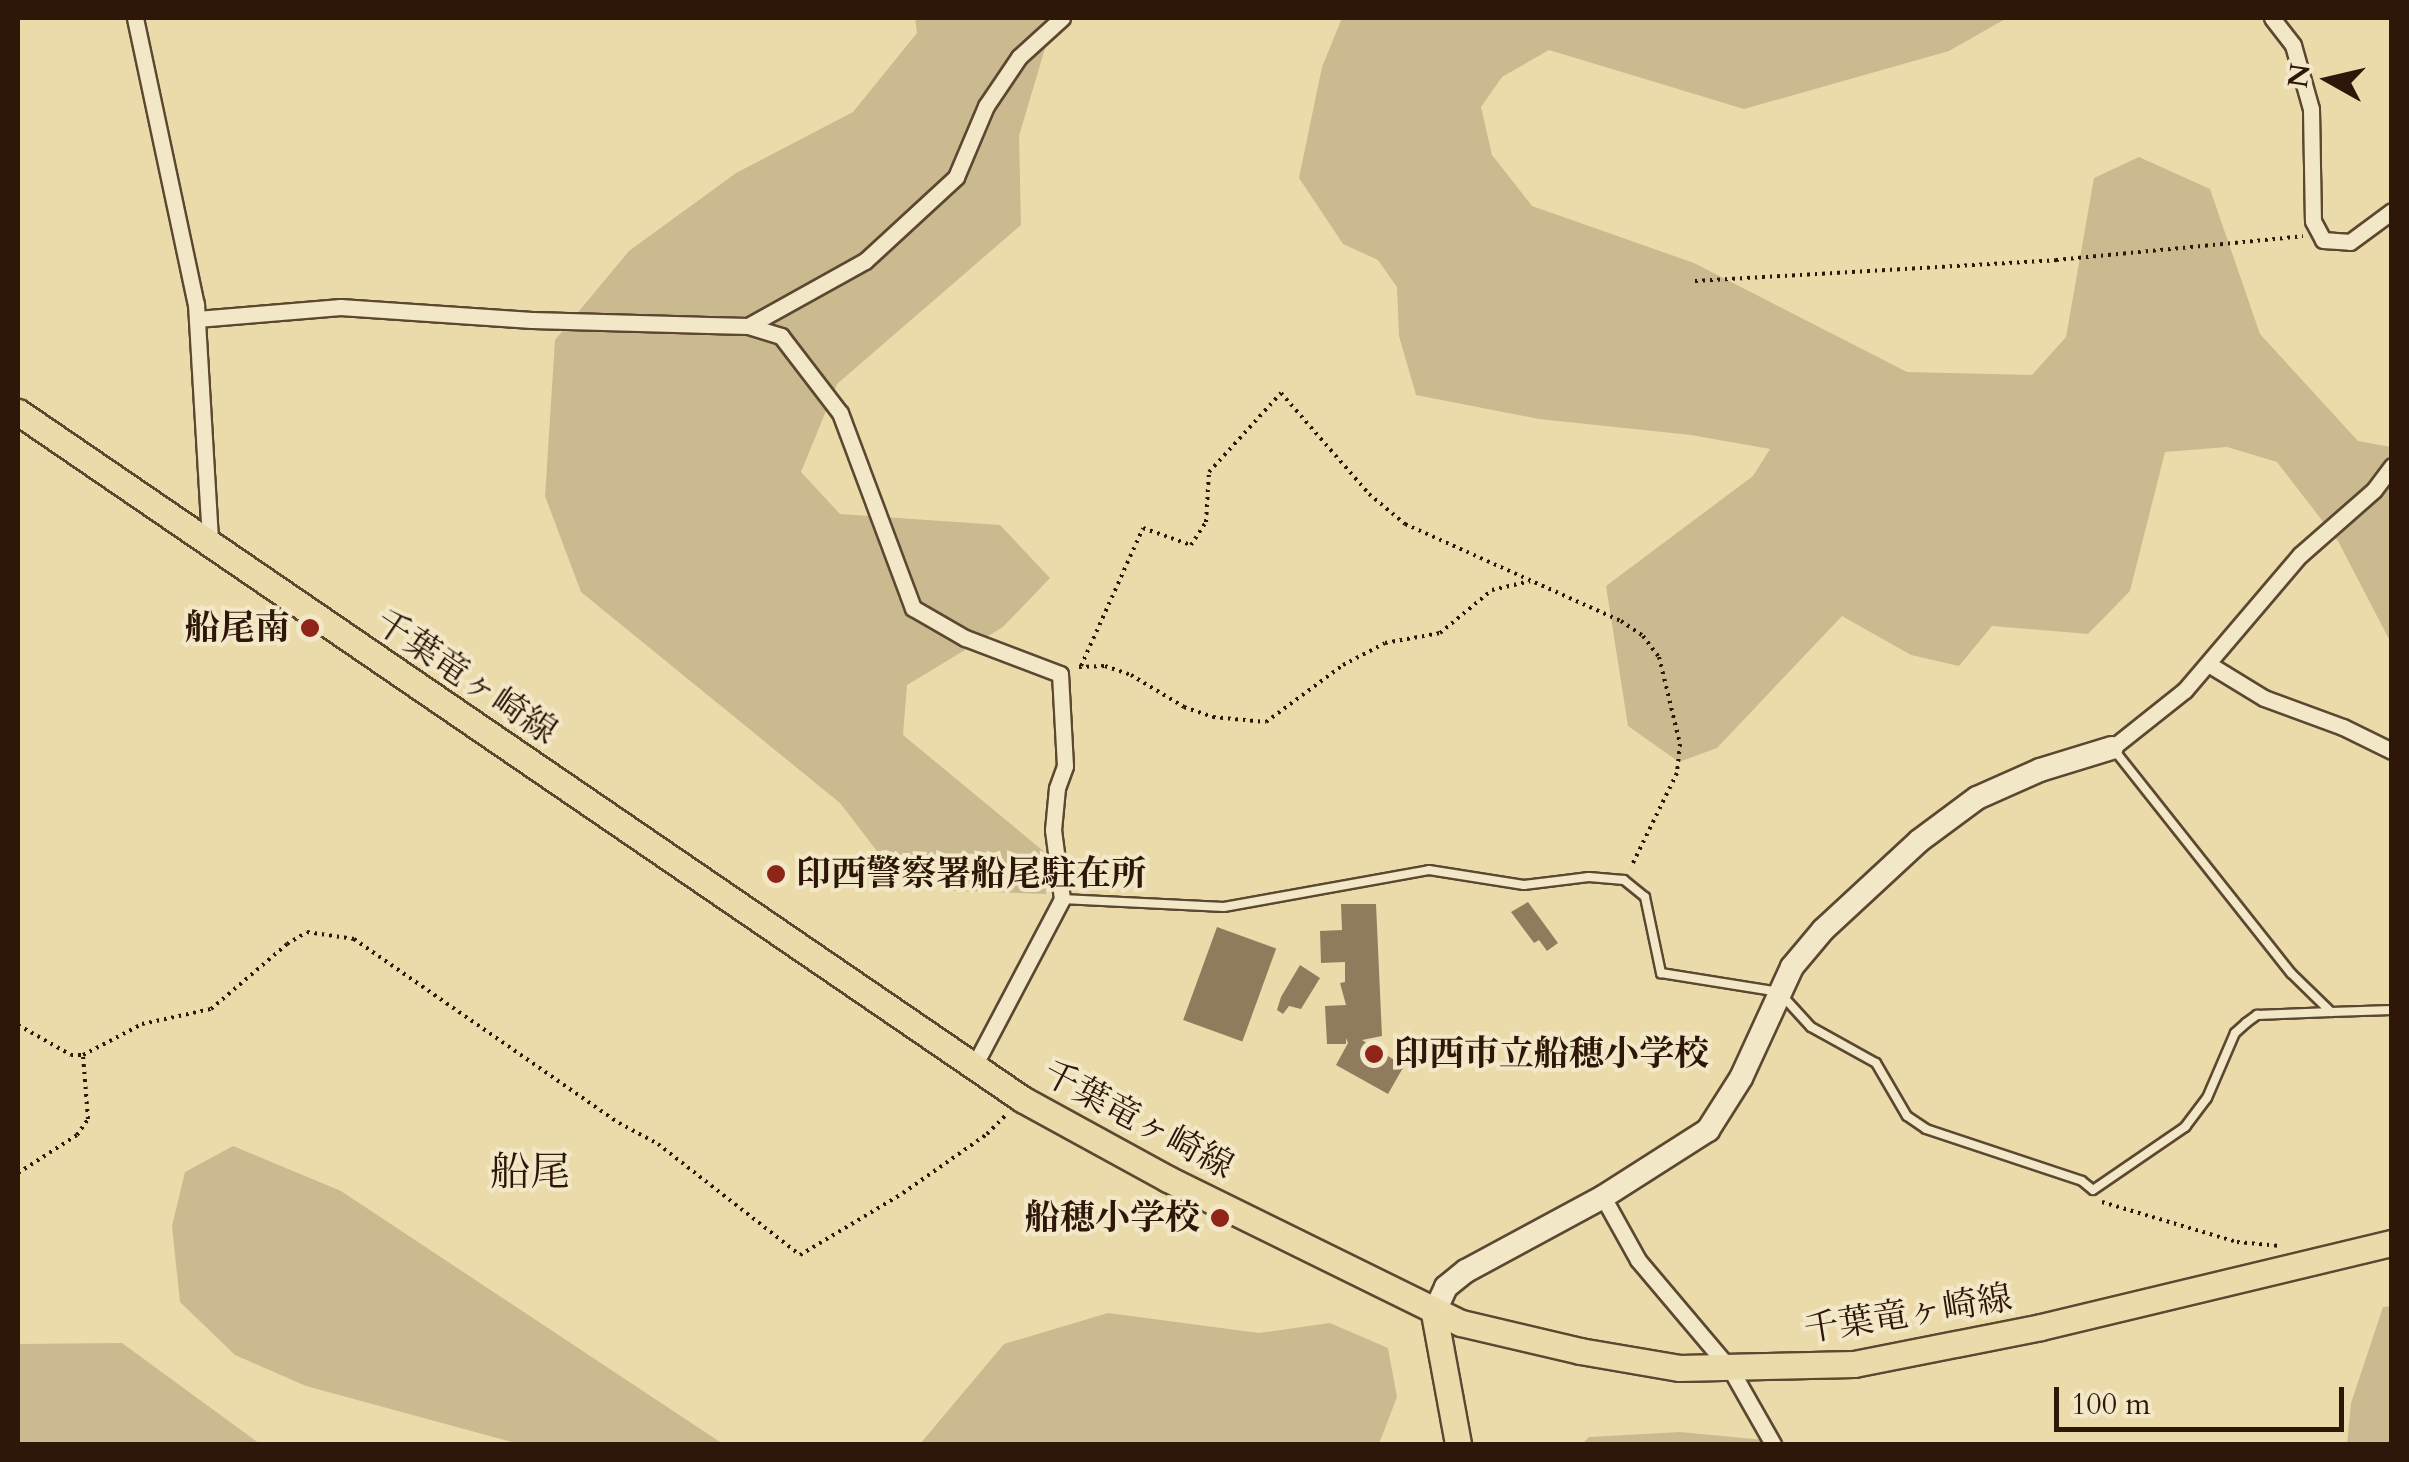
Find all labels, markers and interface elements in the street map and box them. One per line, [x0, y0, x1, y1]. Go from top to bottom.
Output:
north arrow [2279, 30, 2379, 130]
text: N [2279, 61, 2320, 91]
street label: 千葉竜ヶ崎線 [367, 601, 565, 753]
place label: 船尾南 [185, 607, 290, 649]
marker: 船尾南 [299, 617, 321, 639]
place label: 印西警察署船尾駐在所 [796, 853, 1146, 895]
marker: 印西警察署船尾駐在所 [765, 863, 787, 885]
place label: 印西市立船穂小学校 [1394, 1033, 1709, 1075]
marker: 印西市立船穂小学校 [1363, 1043, 1385, 1065]
street label: 千葉竜ヶ崎線 [1035, 1052, 1241, 1188]
district label: 船尾 [490, 1149, 570, 1197]
place label: 船穂小学校 [1025, 1197, 1200, 1239]
marker: 船穂小学校 [1209, 1207, 1231, 1229]
street label: 千葉竜ヶ崎線 [1801, 1277, 2015, 1351]
scale bar [2059, 1367, 2349, 1429]
text: 100 m [2071, 1384, 2151, 1425]

